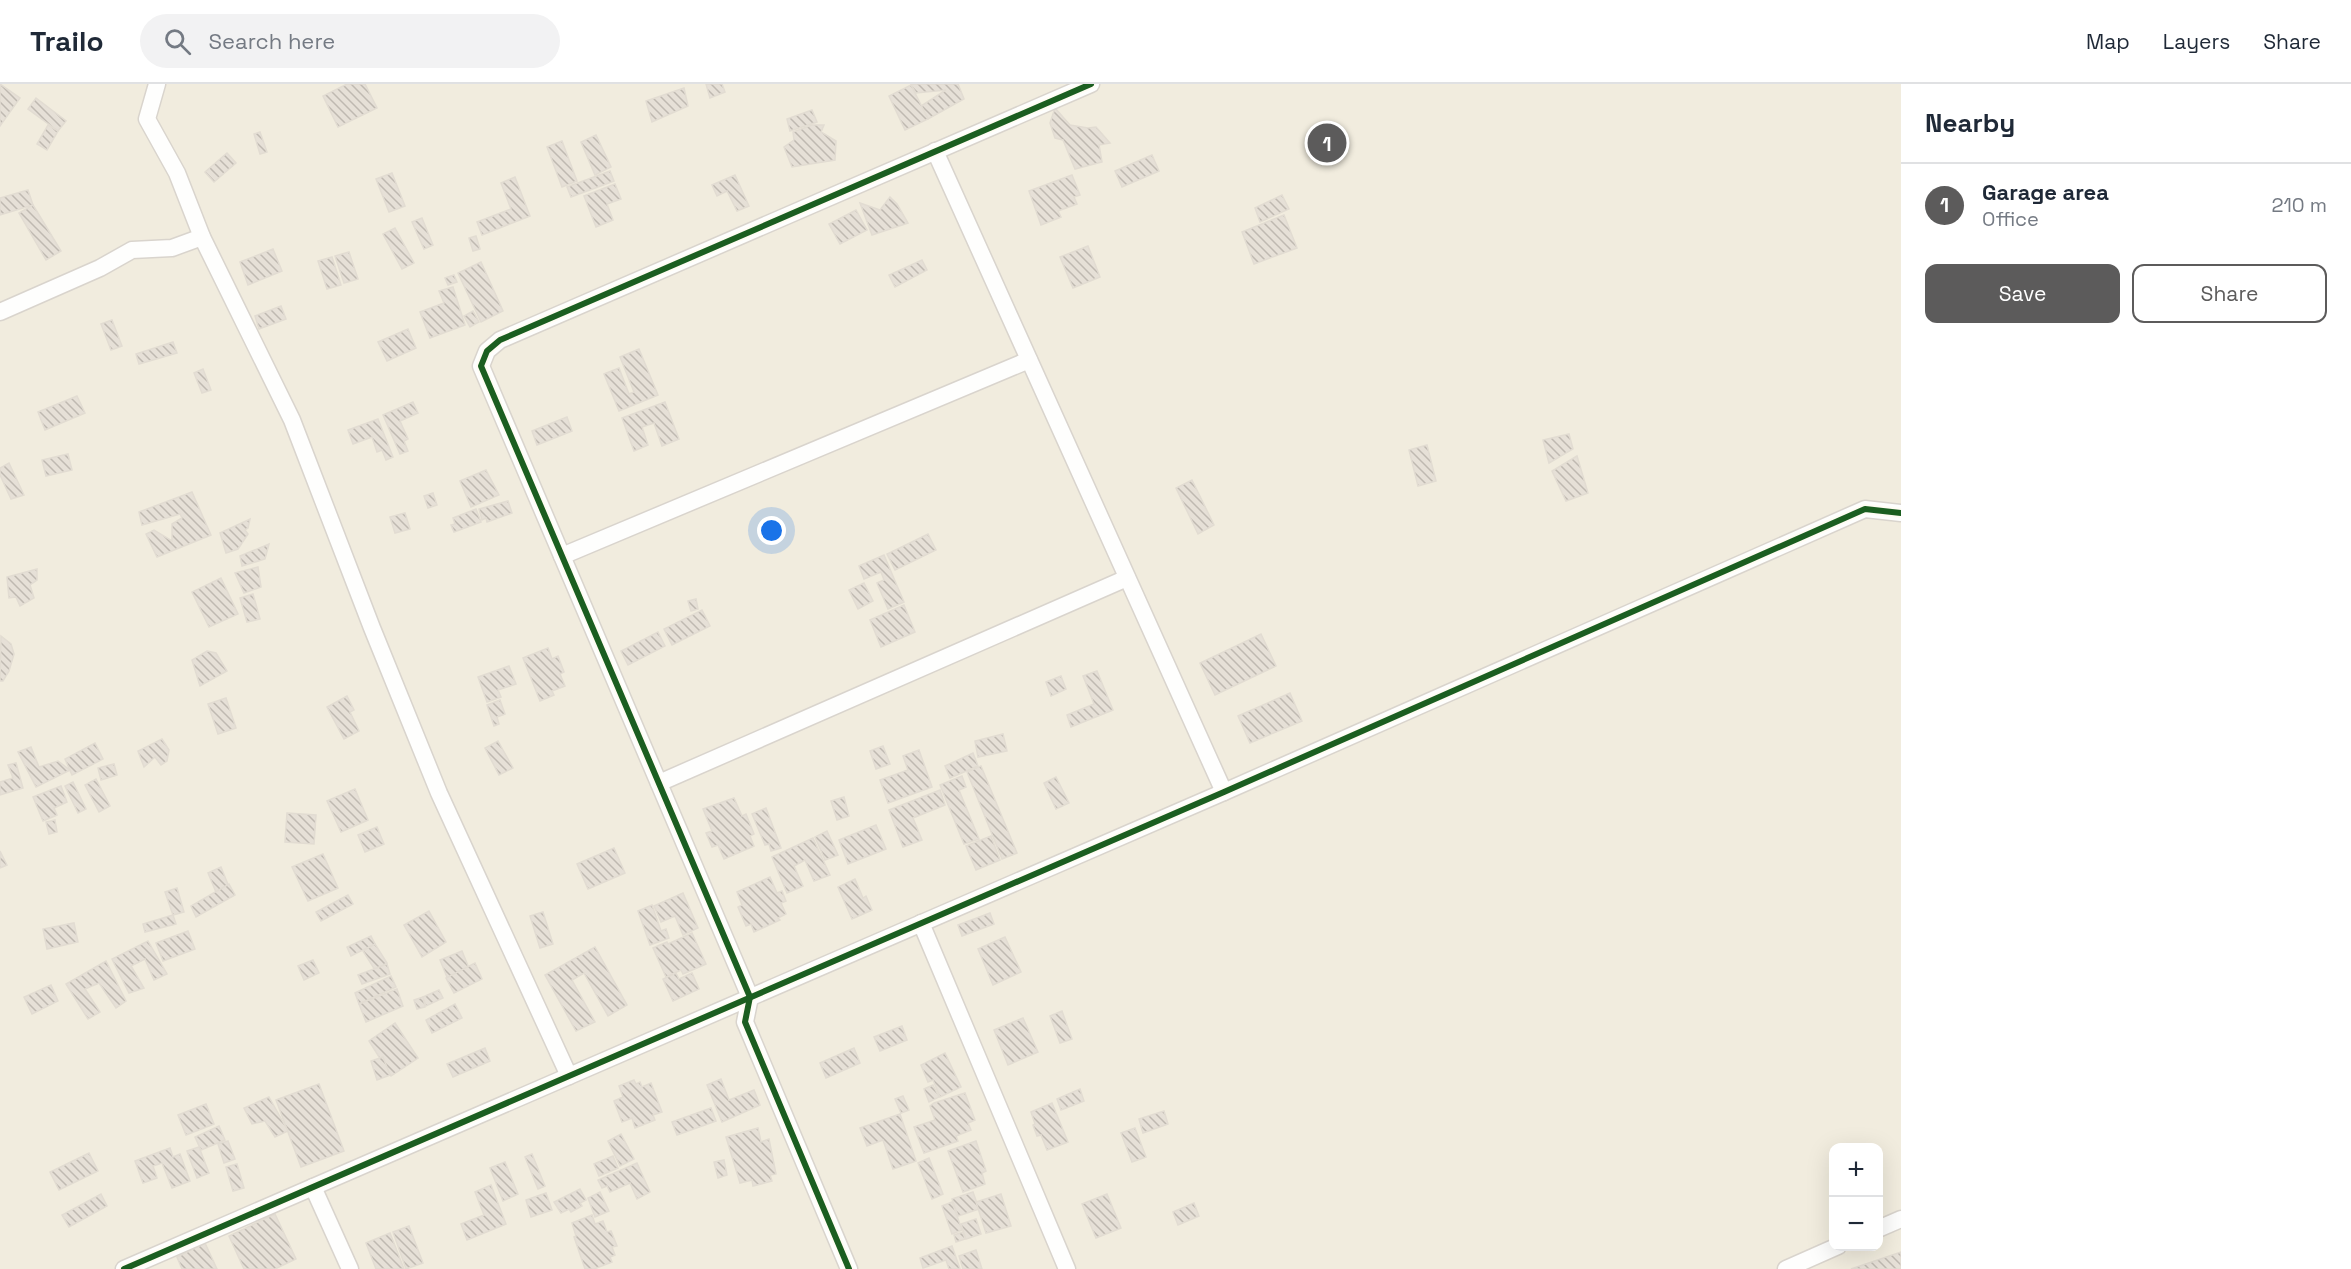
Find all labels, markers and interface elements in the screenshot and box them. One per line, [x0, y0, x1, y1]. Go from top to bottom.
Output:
search box [140, 14, 560, 68]
text: Trailo [30, 23, 104, 59]
icon: search [161, 25, 194, 58]
text: Search here [209, 27, 335, 55]
text: Map [2086, 28, 2130, 55]
text: Layers [2163, 28, 2230, 55]
text: Share [2263, 28, 2321, 55]
text: Nearby [1925, 106, 2015, 140]
pin: 1 [1308, 120, 1346, 166]
text: Garage area [1982, 178, 2109, 206]
text: 1 [1940, 192, 1949, 218]
text: 210 m [2271, 192, 2327, 218]
text: Office [1982, 206, 2039, 232]
button: Save [1925, 264, 2120, 323]
button: Share [2132, 264, 2327, 323]
your location [757, 516, 786, 545]
map controls [1829, 1143, 1883, 1251]
button: + [1829, 1143, 1883, 1197]
button: − [1829, 1197, 1883, 1251]

